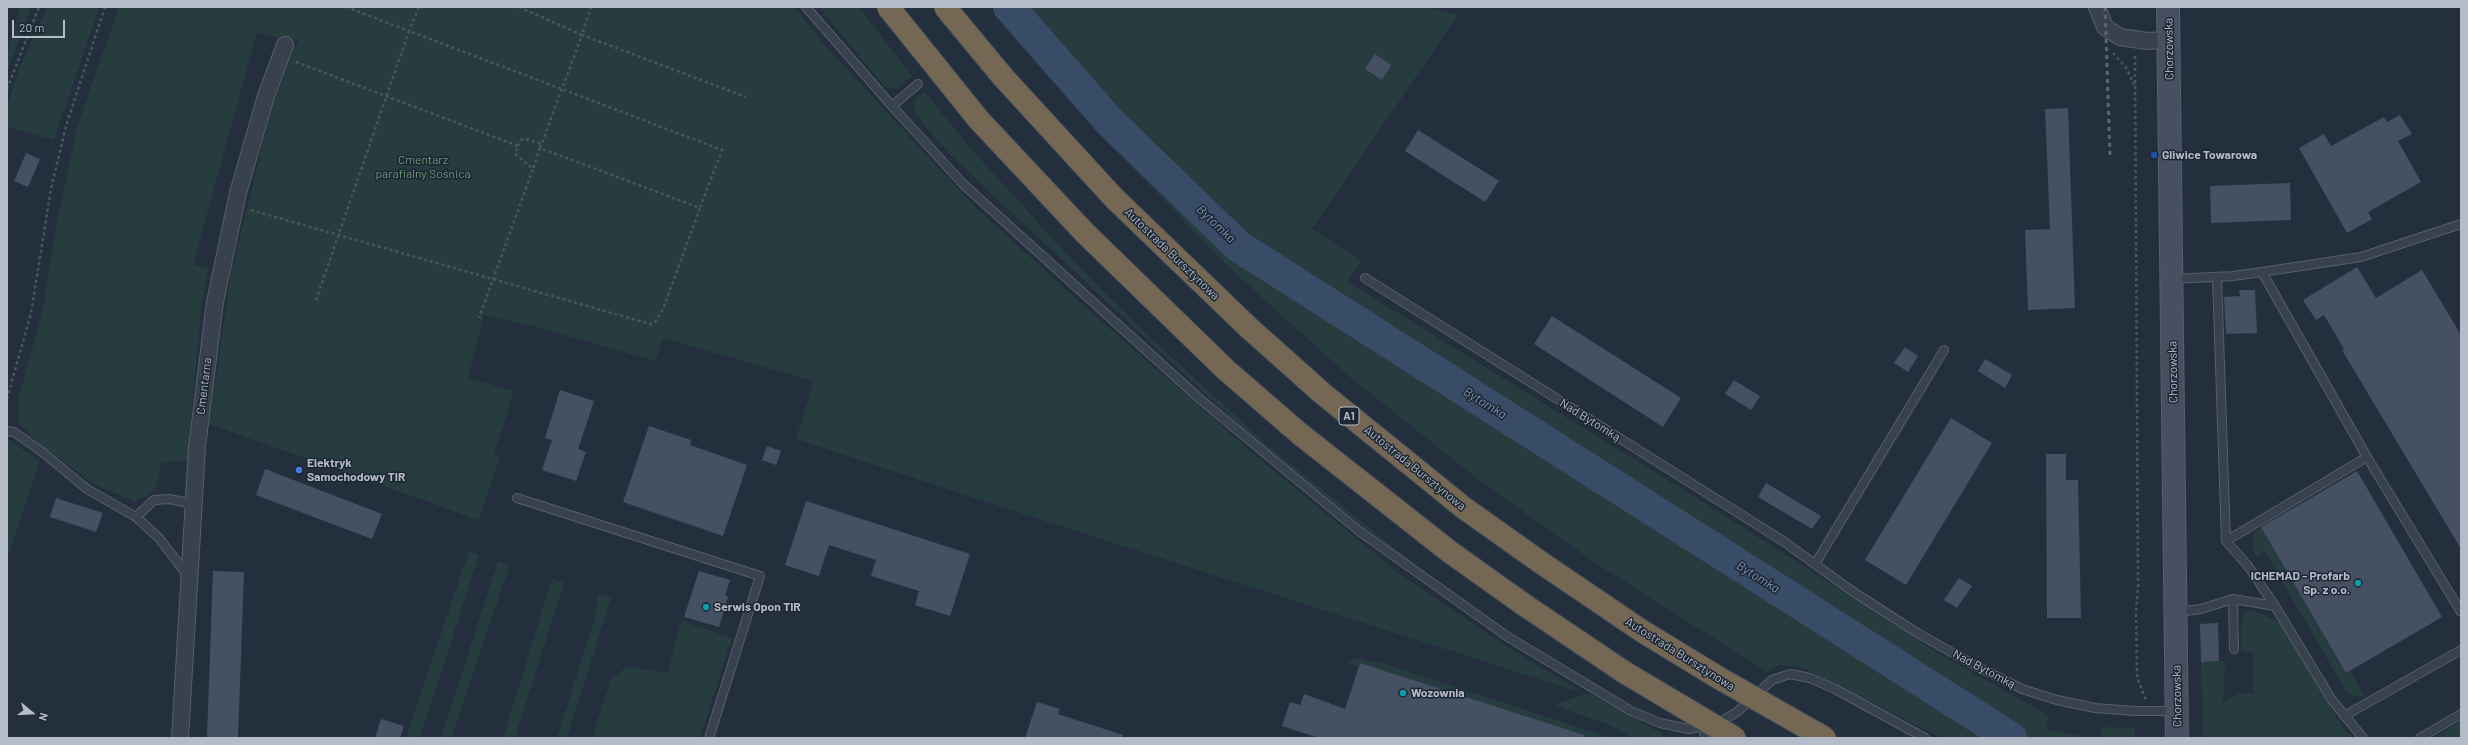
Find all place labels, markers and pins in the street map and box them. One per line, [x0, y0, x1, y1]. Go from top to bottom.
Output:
place label: Gliwice Towarowa [2162, 148, 2257, 162]
marker: Gliwice Towarowa [2149, 150, 2159, 160]
place label: Elektryk Samochodowy TIR [307, 456, 405, 484]
marker: Elektryk Samochodowy TIR [294, 465, 304, 475]
place label: ICHEMAD - Profarb Sp. z o.o. [2251, 569, 2350, 597]
marker: ICHEMAD - Profarb Sp. z o.o. [2353, 578, 2363, 588]
place label: Serwis Opon TIR [714, 600, 801, 614]
marker: Serwis Opon TIR [701, 602, 711, 612]
place label: Wozownia [1411, 686, 1465, 700]
marker: Wozownia [1398, 688, 1408, 698]

